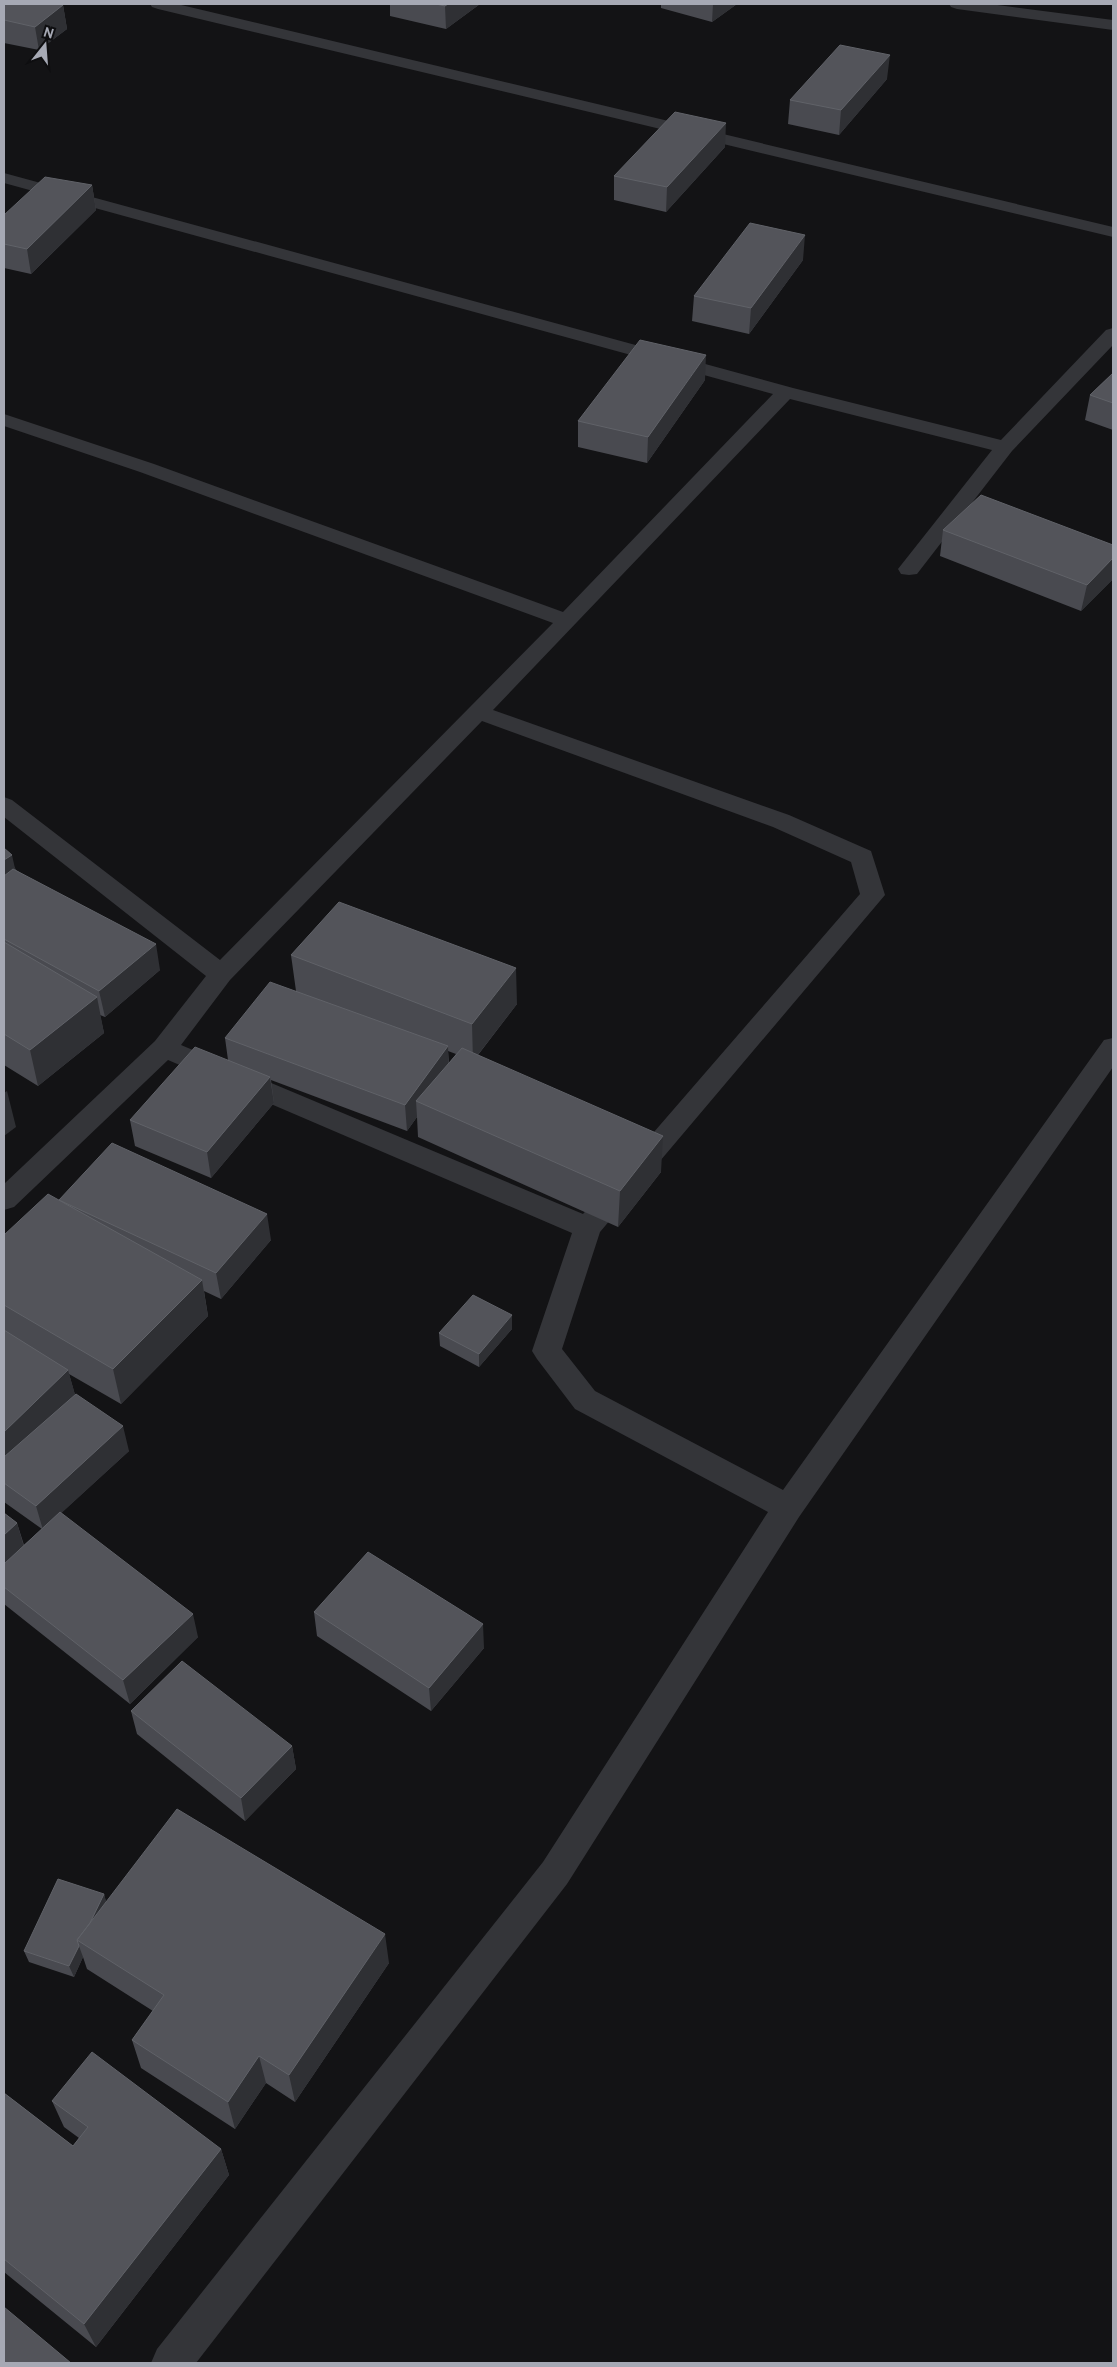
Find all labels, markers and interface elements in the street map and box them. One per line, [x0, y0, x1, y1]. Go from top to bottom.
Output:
north arrow [20, 20, 70, 70]
text: N [41, 24, 56, 44]

